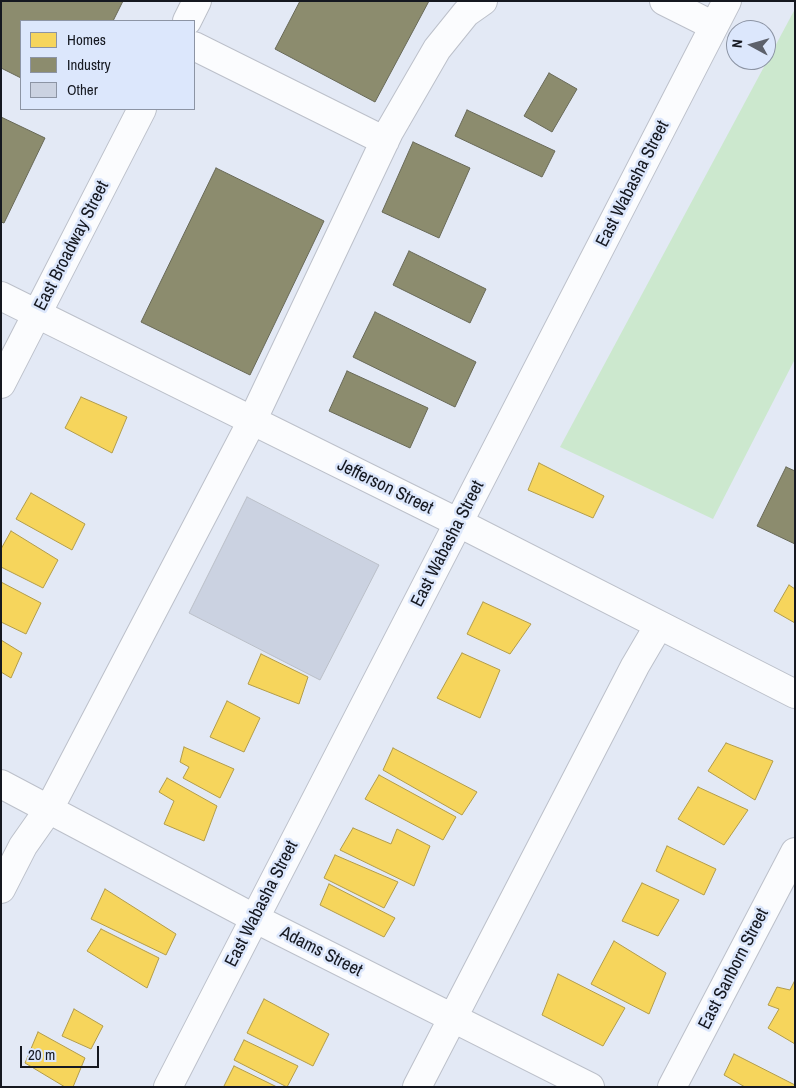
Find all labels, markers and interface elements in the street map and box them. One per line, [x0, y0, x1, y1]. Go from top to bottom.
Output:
legend [20, 20, 195, 110]
north arrow [726, 20, 776, 70]
text: Homes [67, 29, 106, 50]
text: N [728, 38, 746, 49]
text: Industry [67, 54, 111, 75]
text: Other [67, 79, 98, 100]
street label: East Wabasha Street [592, 117, 674, 251]
street label: East Broadway Street [30, 177, 114, 315]
street label: Jefferson Street [334, 455, 436, 519]
street label: East Wabasha Street [407, 477, 489, 611]
street label: East Wabasha Street [221, 837, 303, 971]
street label: East Sanborn Street [694, 905, 774, 1033]
street label: Adams Street [276, 922, 366, 982]
scale bar [22, 1036, 101, 1068]
text: 20 m [28, 1044, 55, 1065]

